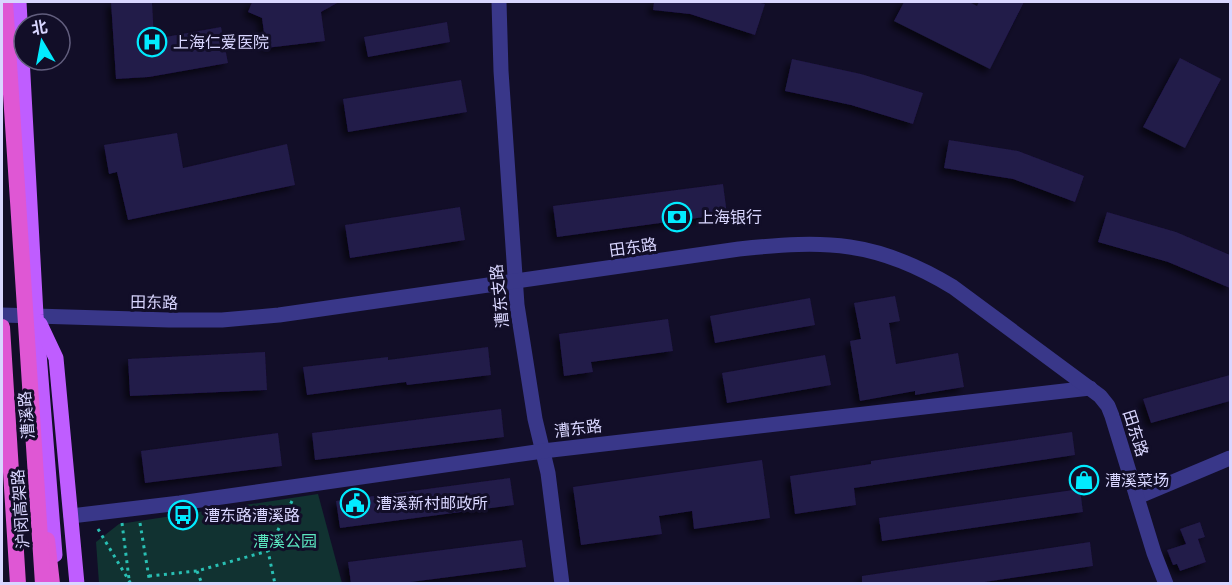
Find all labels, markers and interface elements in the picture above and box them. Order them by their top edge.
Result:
north arrow [12,12,72,72]
text: 北 [30,16,49,40]
hospital icon: 上海仁爱医院 [136,26,168,58]
place label: 上海仁爱医院 [173,32,269,54]
bank icon: 上海银行 [661,201,693,233]
place label: 上海银行 [698,207,762,229]
street label: 田东路 [608,234,658,262]
street label: 漕东支路 [486,263,514,329]
street label: 田东路 [130,292,178,314]
street label: 漕溪路 [14,390,40,440]
street label: 田东路 [1117,407,1153,460]
street label: 漕东路 [553,415,603,443]
shop icon: 漕溪菜场 [1068,464,1100,496]
street label: 沪闵高架路 [7,468,35,550]
place label: 漕溪菜场 [1105,470,1169,492]
public building icon: 漕溪新村邮政所 [339,487,371,519]
place label: 漕溪新村邮政所 [376,493,488,515]
bus stop icon: 漕东路漕溪路 [167,499,199,531]
place label: 漕东路漕溪路 [204,505,300,527]
park label: 漕溪公园 [253,531,317,553]

